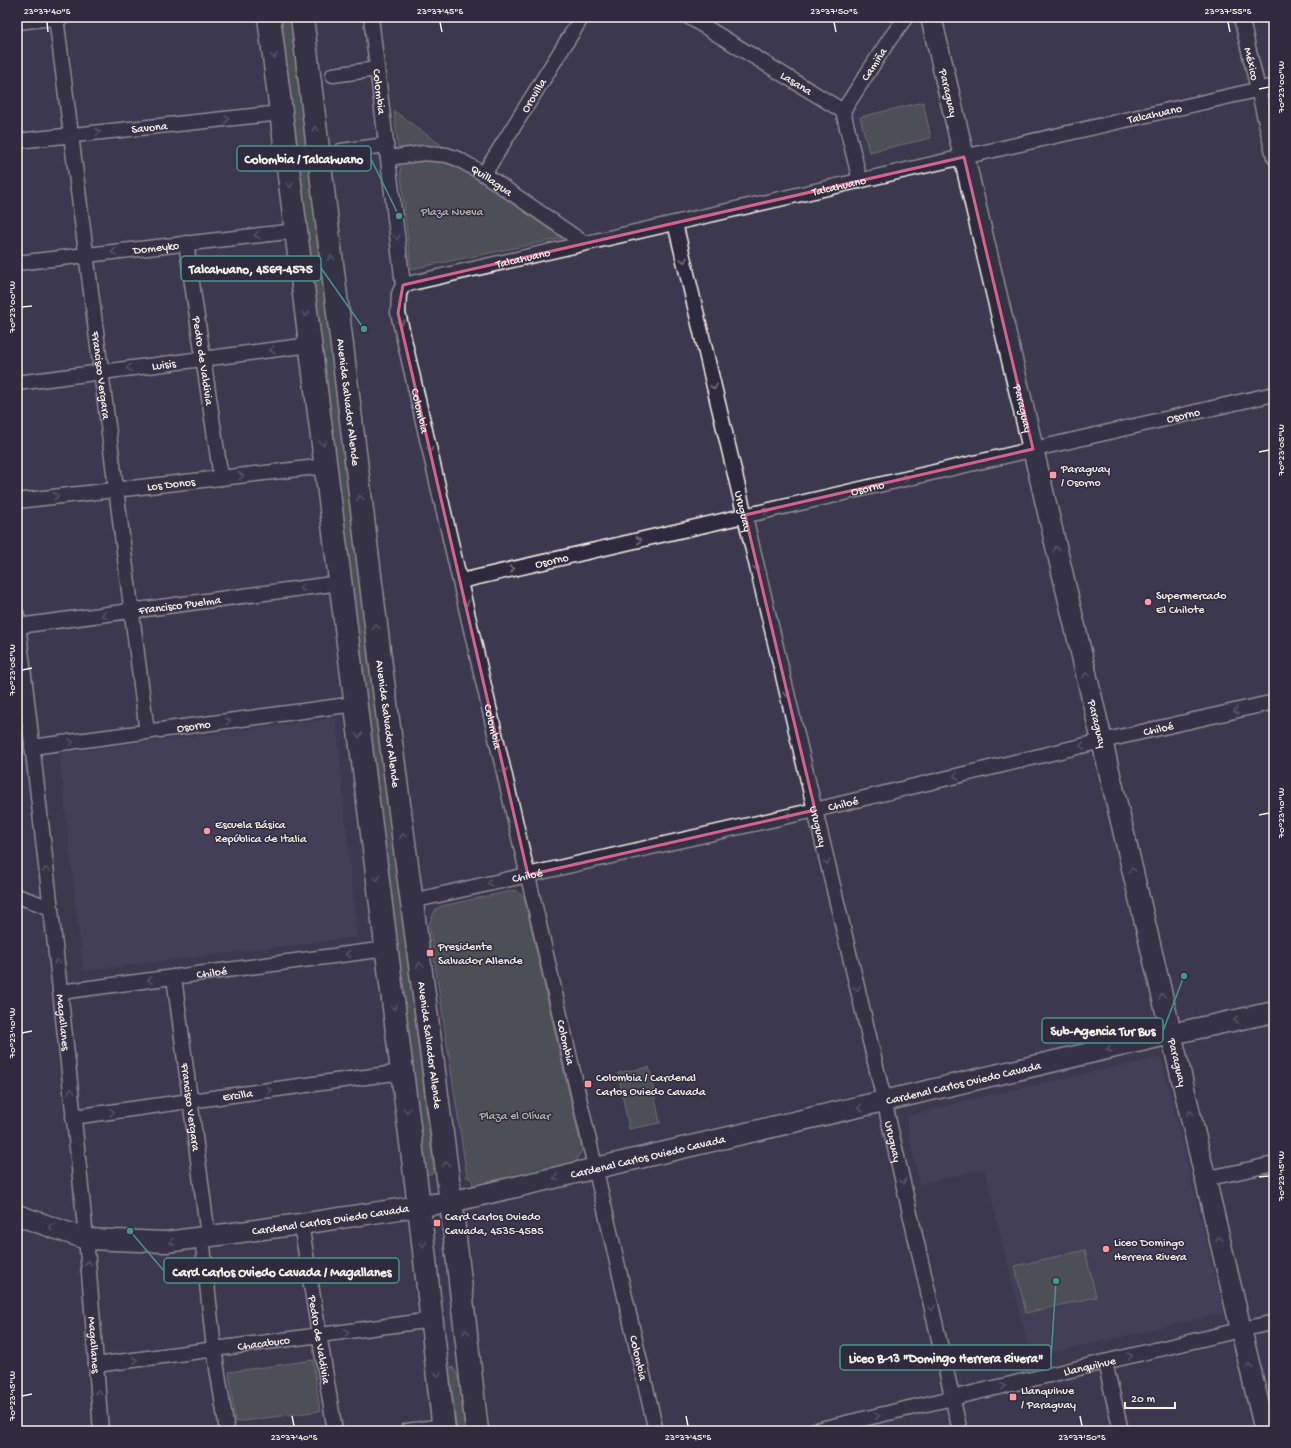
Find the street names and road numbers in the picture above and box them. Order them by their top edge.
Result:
street label: Camiña [859,46,891,84]
street label: México [1239,46,1261,82]
street label: Paraguay [934,67,959,119]
street label: Colombia [368,68,388,116]
street label: Lasana [777,69,814,99]
street label: Orovilla [519,76,551,116]
street label: Talcahuano [1126,102,1184,128]
street label: Savona [131,120,169,138]
street label: Quillagua [467,163,515,201]
street label: Talcahuano [810,174,868,201]
street label: Domeyko [132,239,180,259]
street label: Talcahuano [494,247,552,273]
street label: Pedro de Valdivia [188,315,215,407]
street label: Francisco Vergara [87,330,112,421]
street label: Avenida Salvador Allende [332,338,362,468]
street label: Luisis [151,357,177,374]
street label: Paraguay [1009,382,1034,434]
street label: Colombia [407,387,431,435]
street label: Osorno [1165,406,1202,427]
street label: Los Donos [146,476,197,495]
street label: Osorno [850,479,886,500]
street label: Uruguay [730,489,753,533]
street label: Osorno [534,551,570,573]
street label: Francisco Puelma [137,594,222,619]
street label: Avenida Salvador Allende [371,660,402,789]
street label: Paraguay [1083,697,1108,750]
street label: Colombia [479,703,503,751]
street label: Osorno [176,718,212,737]
street label: Chiloé [1142,720,1176,740]
street label: Chiloé [827,795,861,816]
street label: Uruguay [805,805,829,849]
street label: Chiloé [511,867,545,887]
street label: Chiloé [196,965,229,983]
street label: Avenida Salvador Allende [413,981,444,1111]
street label: Magallanes [52,994,72,1052]
street label: Colombia [552,1019,576,1067]
street label: Paraguay [1163,1036,1188,1088]
street label: Cardenal Carlos Oviedo Cavada [885,1060,1043,1109]
street label: Francisco Vergara [176,1061,202,1152]
street label: Ercilla [222,1087,254,1105]
street label: Uruguay [880,1120,903,1164]
street label: Cardenal Carlos Oviedo Cavada [570,1133,727,1183]
street label: Cardenal Carlos Oviedo Cavada [251,1203,410,1239]
street label: Pedro de Valdivia [304,1293,332,1385]
street label: Magallanes [84,1316,102,1374]
street label: Chacabuco [237,1334,291,1355]
street label: Colombia [625,1334,649,1382]
street label: Llanquihue [1062,1354,1118,1380]

